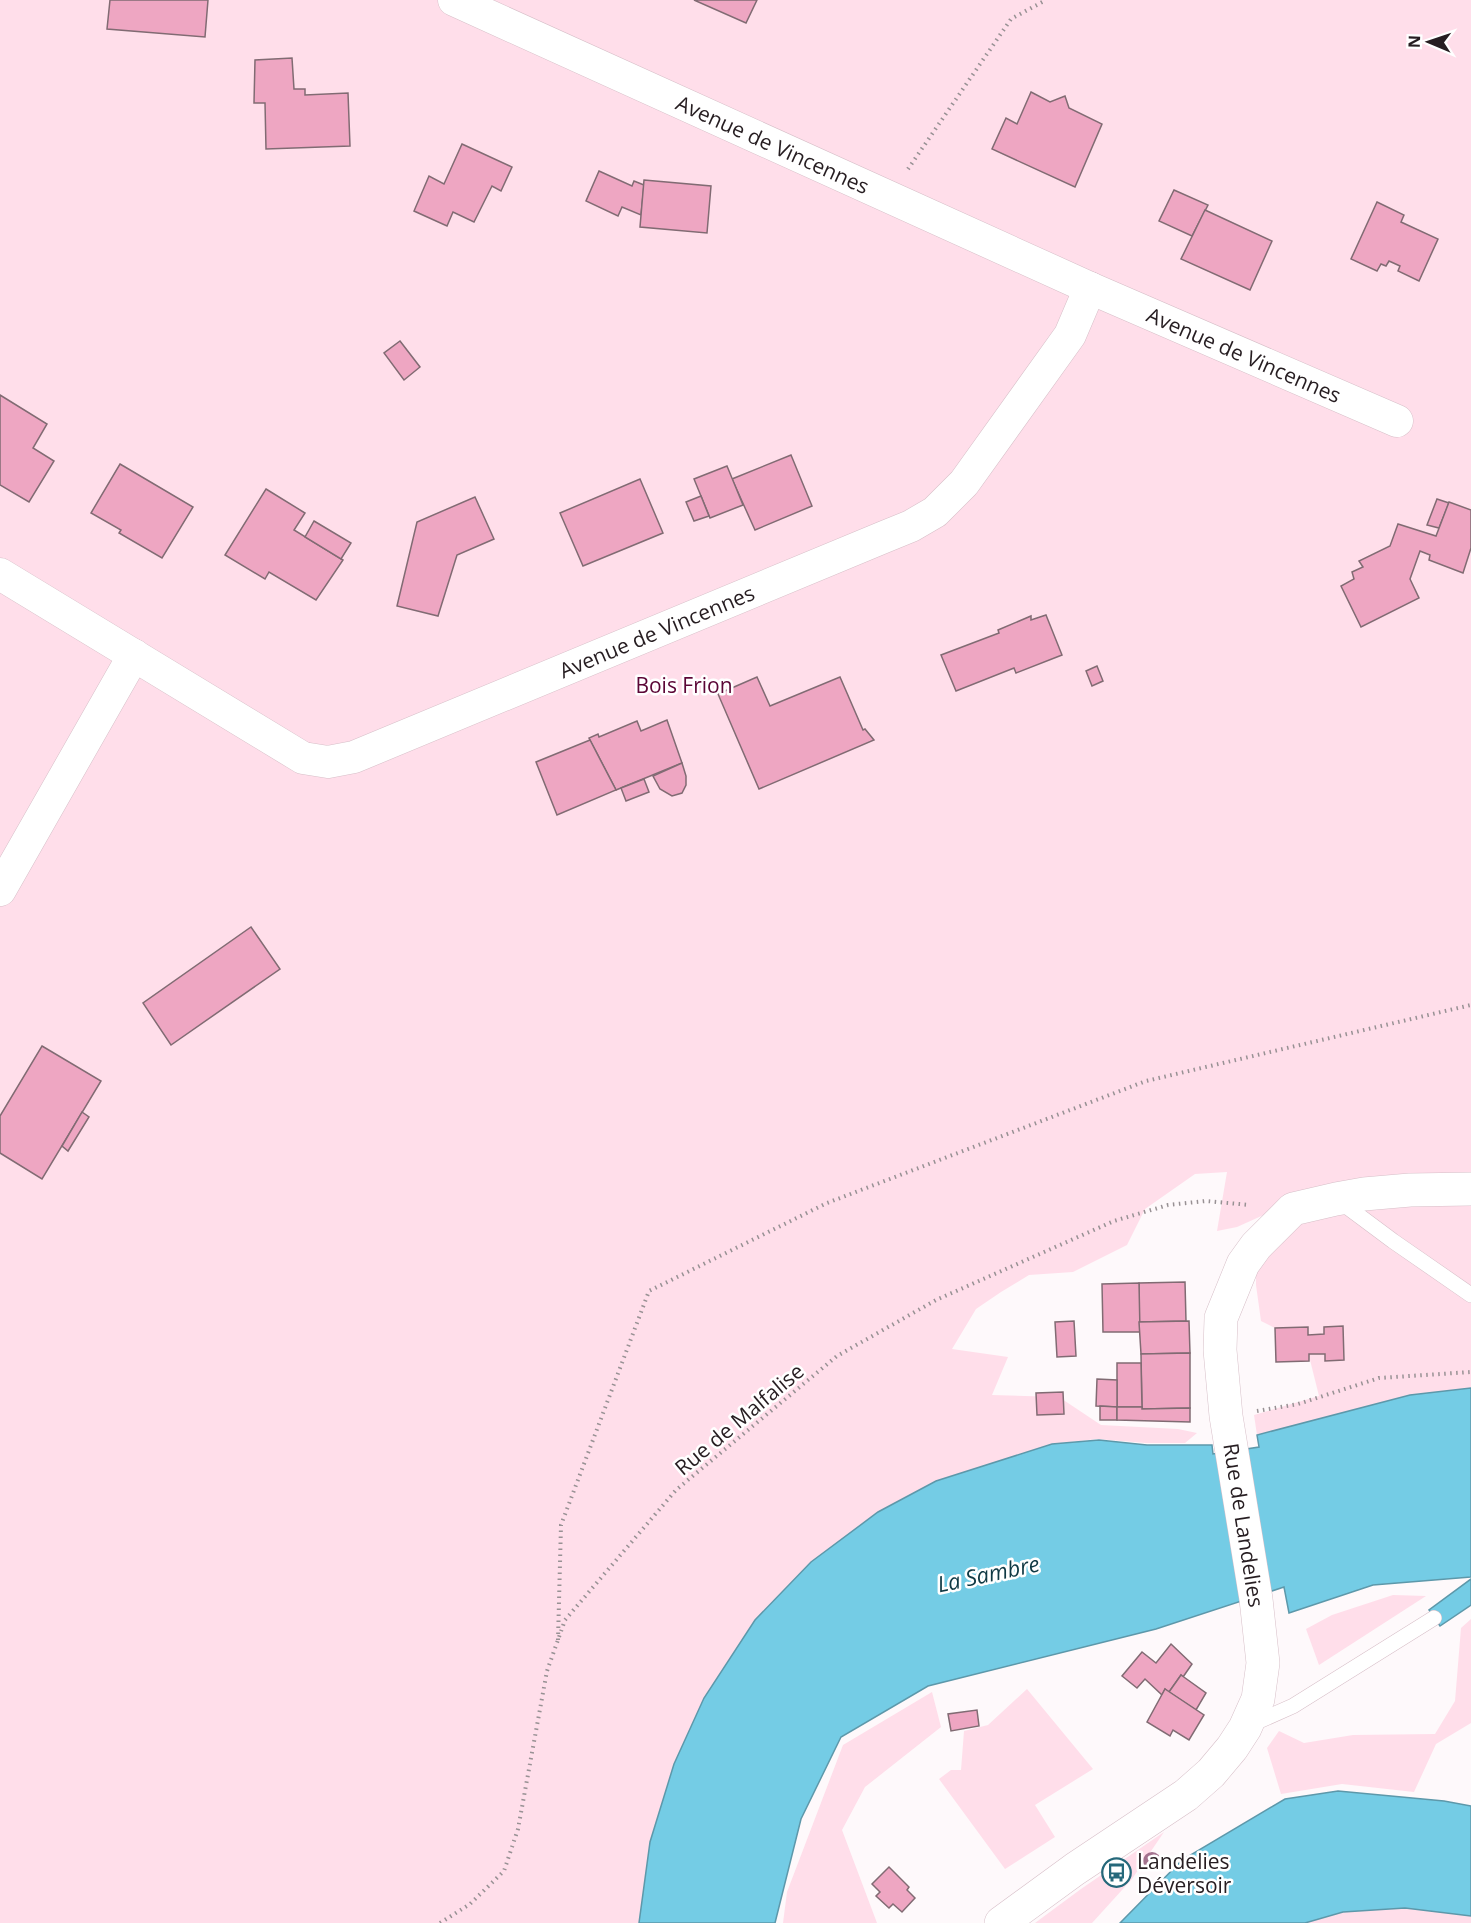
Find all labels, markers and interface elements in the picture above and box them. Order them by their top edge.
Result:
north arrow [1399,12,1459,72]
text: N [1403,35,1425,48]
street label: Avenue de Vincennes [672,89,874,200]
street label: Avenue de Vincennes [1143,300,1345,409]
street label: Avenue de Vincennes [555,578,759,684]
park label: Bois Frion [635,671,733,699]
street label: Rue de Malfalise [669,1357,809,1481]
street label: Rue de Landelies [1217,1441,1271,1609]
water label: La Sambre [934,1548,1042,1598]
place label: Landelies Déversoir [1137,1847,1232,1899]
bus stop icon: Landelies Déversoir [1100,1857,1132,1889]

